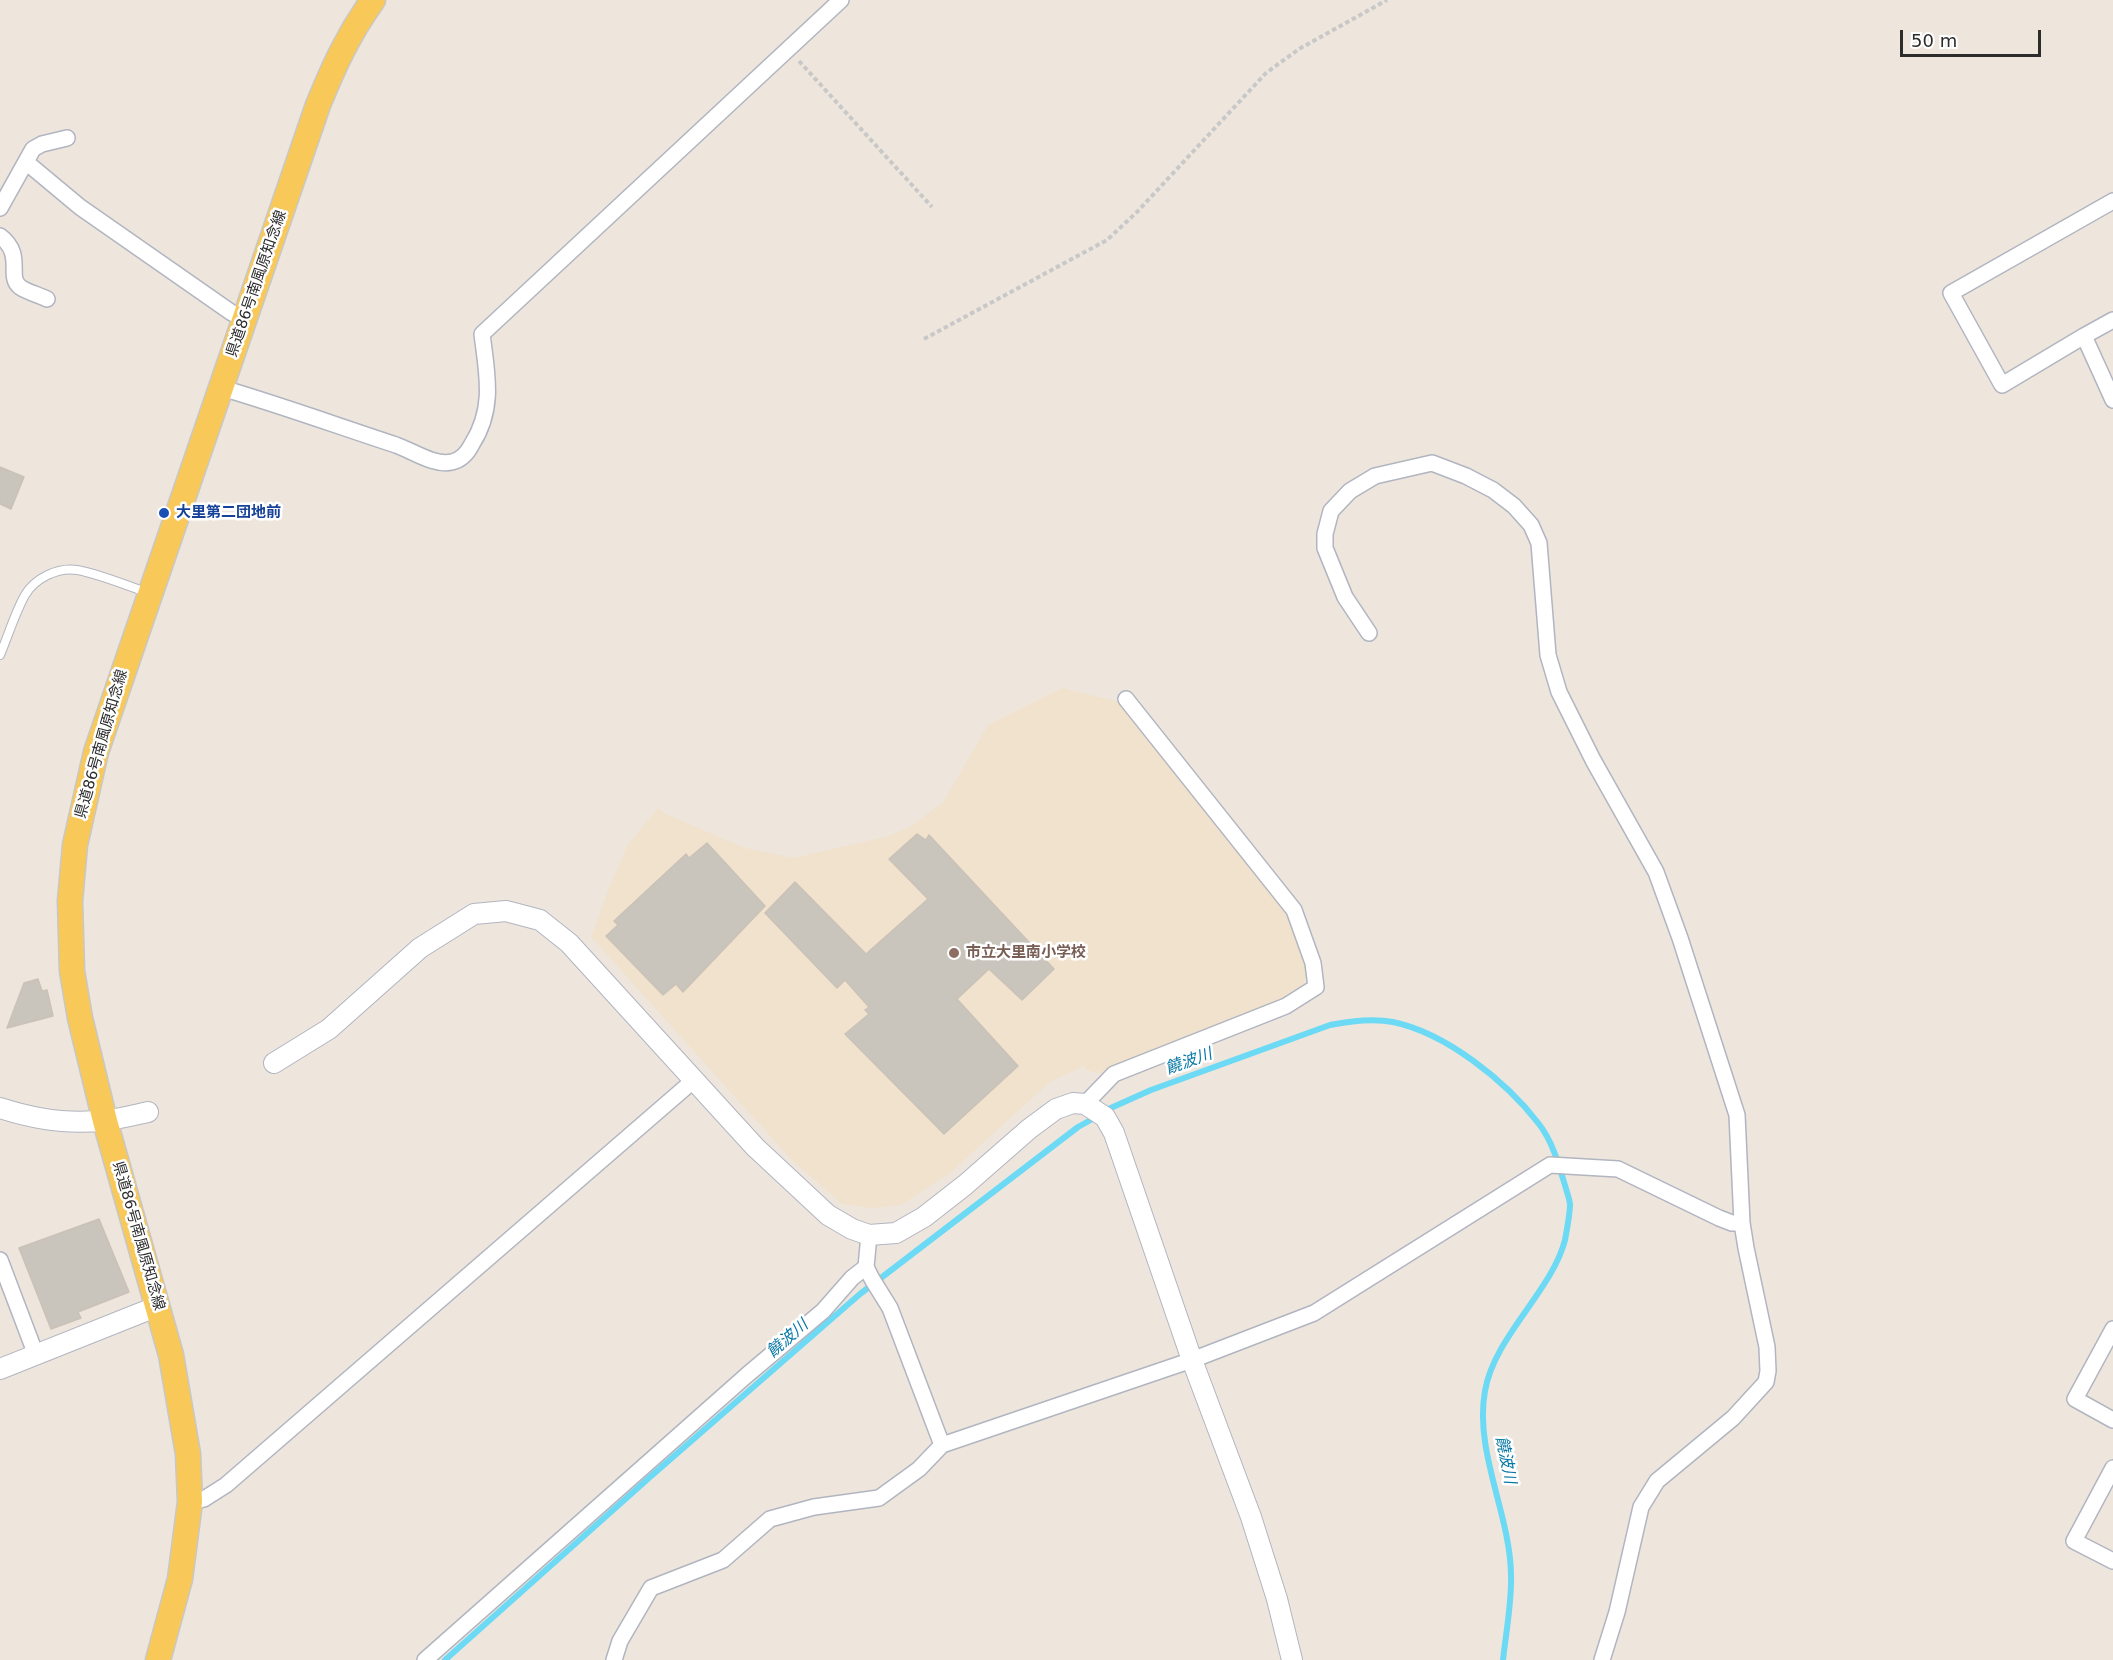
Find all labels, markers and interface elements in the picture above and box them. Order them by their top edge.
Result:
scale bar [1903,18,2044,56]
text: 50 m [1911,30,1957,51]
street label: 県道86号南風原知念線 [223,208,291,360]
place label: 大里第二団地前 [176,504,281,522]
marker: 大里第二団地前 [157,506,171,520]
street label: 県道86号南風原知念線 [72,667,132,821]
place label: 市立大里南小学校 [966,944,1086,962]
marker: 市立大里南小学校 [947,946,961,960]
water label: 饒波川 [1163,1045,1215,1079]
street label: 県道86号南風原知念線 [108,1159,168,1313]
water label: 饒波川 [764,1316,812,1362]
water label: 饒波川 [1491,1435,1519,1485]

